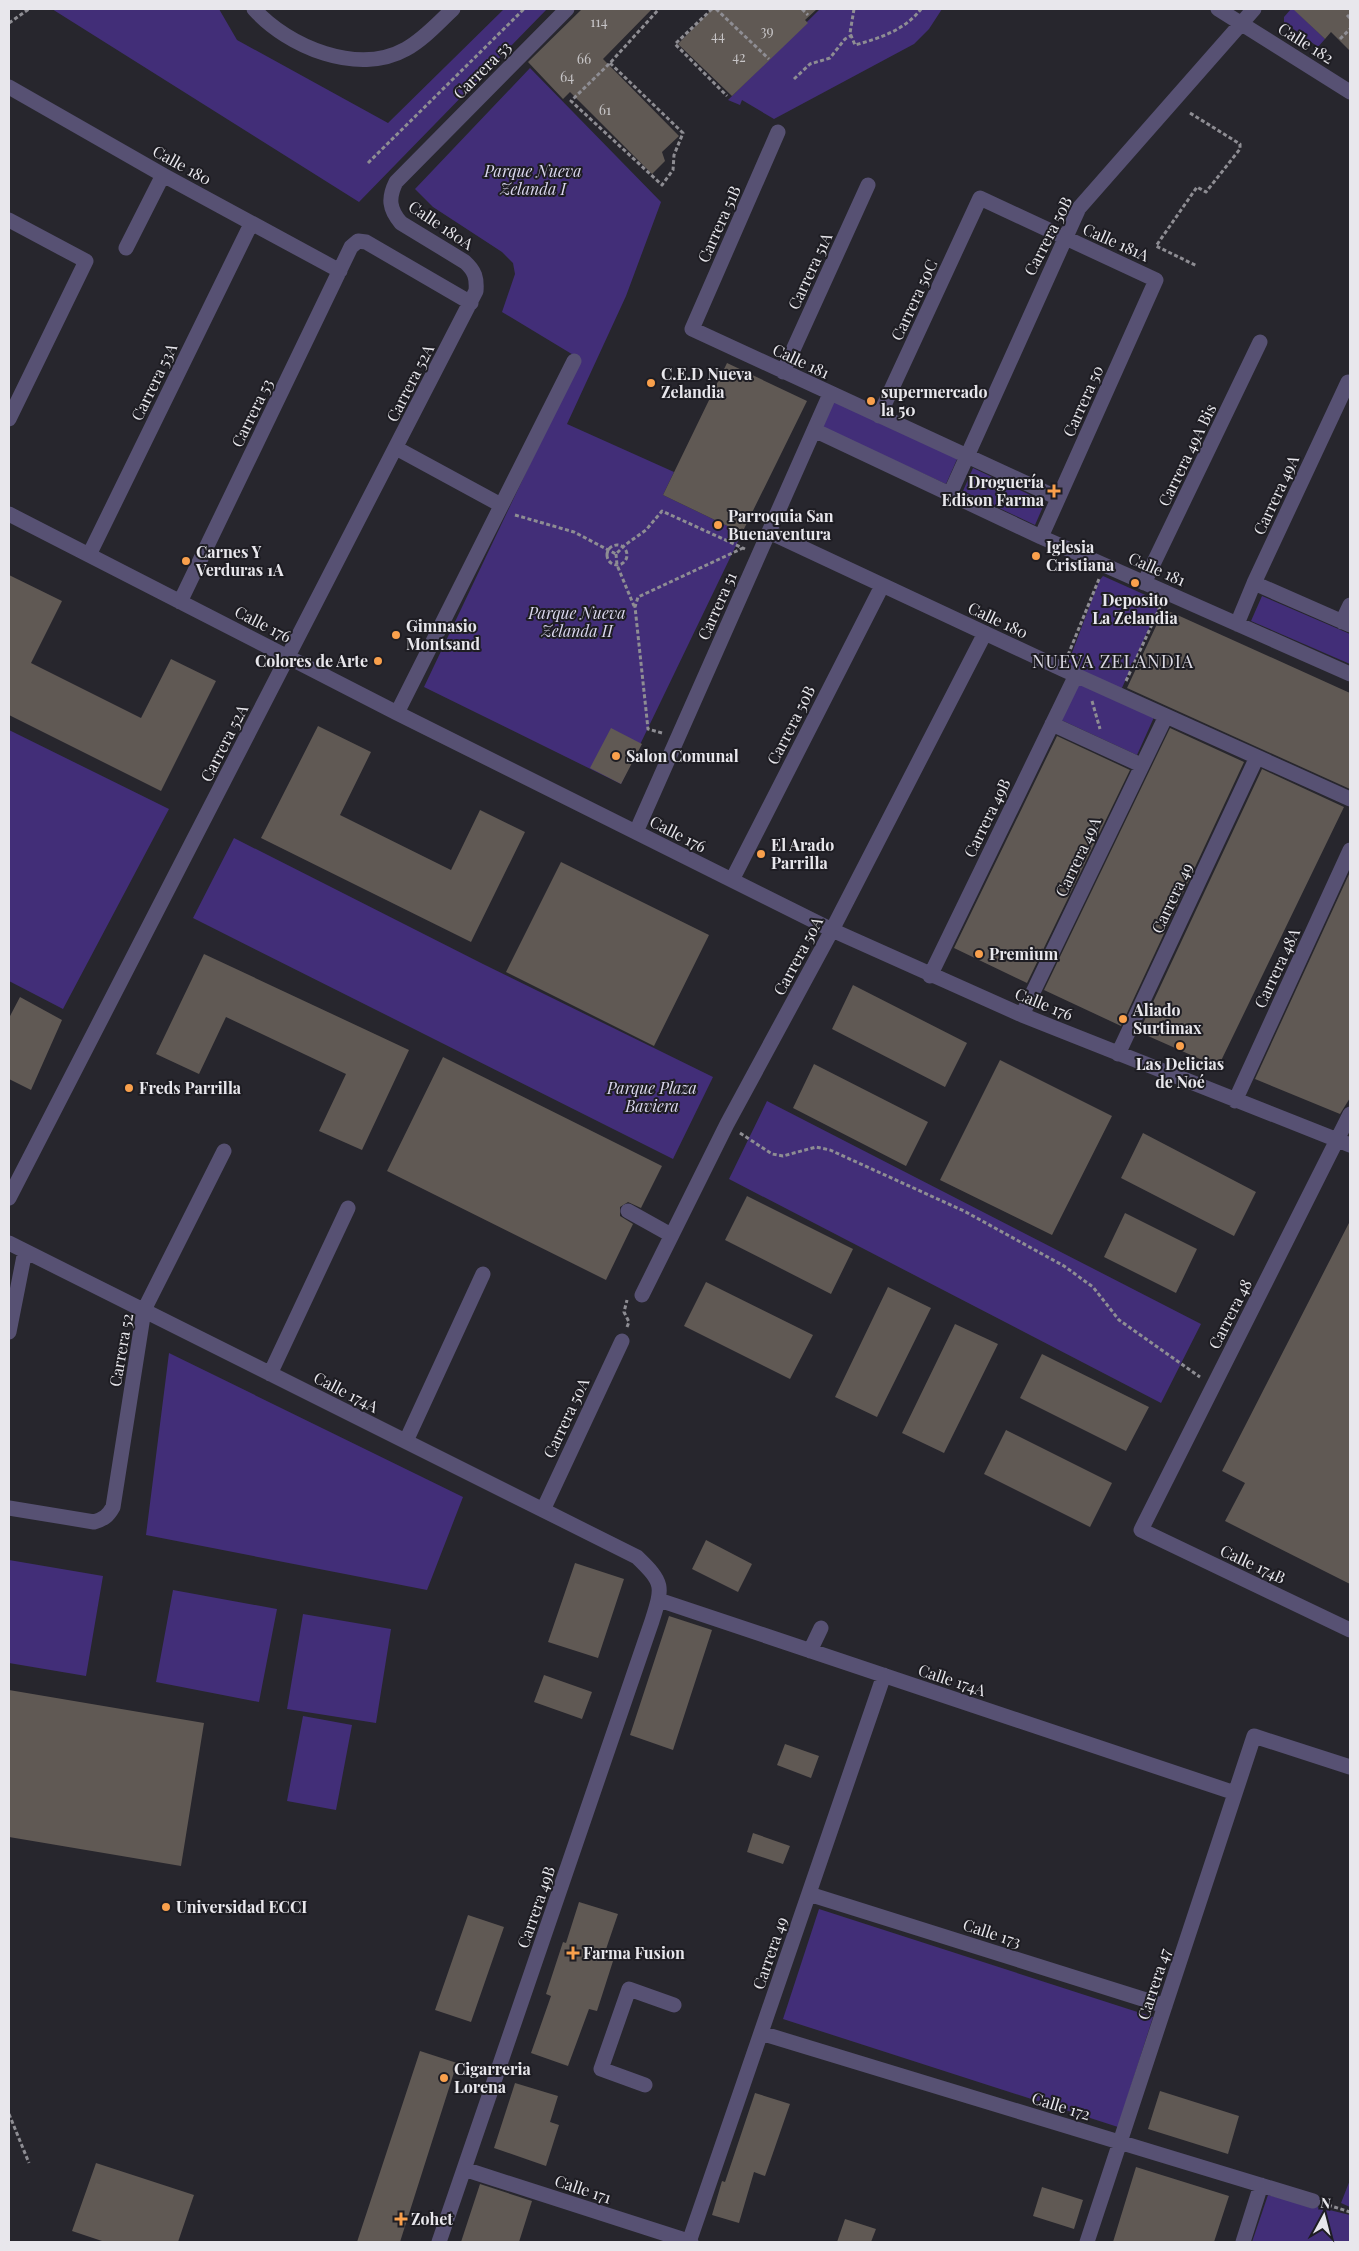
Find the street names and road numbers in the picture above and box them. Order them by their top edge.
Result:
street label: Calle 182 [1274,17,1338,68]
street label: Carrera 53 [448,36,515,103]
street label: Calle 180 [149,140,215,189]
street label: Carrera 51B [692,182,745,266]
street label: Carrera 50B [1019,193,1076,279]
street label: Calle 180A [405,195,479,254]
street label: Calle 181A [1080,218,1153,266]
street label: Carrera 51A [783,228,837,313]
street label: Carrera 50C [886,256,941,344]
street label: Calle 181 [769,338,833,383]
street label: Carrera 53A [126,339,182,424]
street label: Carrera 52A [381,340,438,425]
street label: Carrera 50 [1057,362,1108,440]
street label: Carrera 53 [226,375,277,451]
street label: Carrera 49A Bis [1153,400,1220,509]
street label: Carrera 49A [1248,451,1304,538]
street label: Calle 181 [1125,547,1189,590]
street label: Carrera 51 [692,568,741,643]
street label: Calle 180 [965,597,1032,643]
street label: Calle 176 [231,600,295,647]
street label: Carrera 50B [762,682,819,768]
street label: Carrera 52A [195,700,252,785]
street label: Carrera 49B [958,775,1015,861]
street label: Calle 176 [646,810,710,857]
street label: Carrera 49A [1050,813,1106,900]
street label: Carrera 49 [1146,859,1197,936]
street label: Carrera 50A [768,912,827,999]
street label: Carrera 48A [1249,924,1305,1011]
street label: Calle 176 [1012,982,1076,1025]
street label: Carrera 48 [1203,1275,1256,1352]
street label: Carrera 52 [104,1312,137,1388]
street label: Calle 174A [310,1366,383,1417]
street label: Carrera 50A [538,1373,594,1461]
street label: Calle 174B [1217,1539,1289,1588]
street label: Calle 174A [916,1659,990,1701]
street label: Carrera 49B [512,1863,559,1951]
street label: Calle 173 [961,1913,1024,1952]
street label: Carrera 49 [747,1914,792,1992]
street label: Carrera 47 [1132,1945,1175,2022]
street label: Calle 172 [1029,2087,1093,2124]
street label: Calle 171 [552,2170,614,2208]

